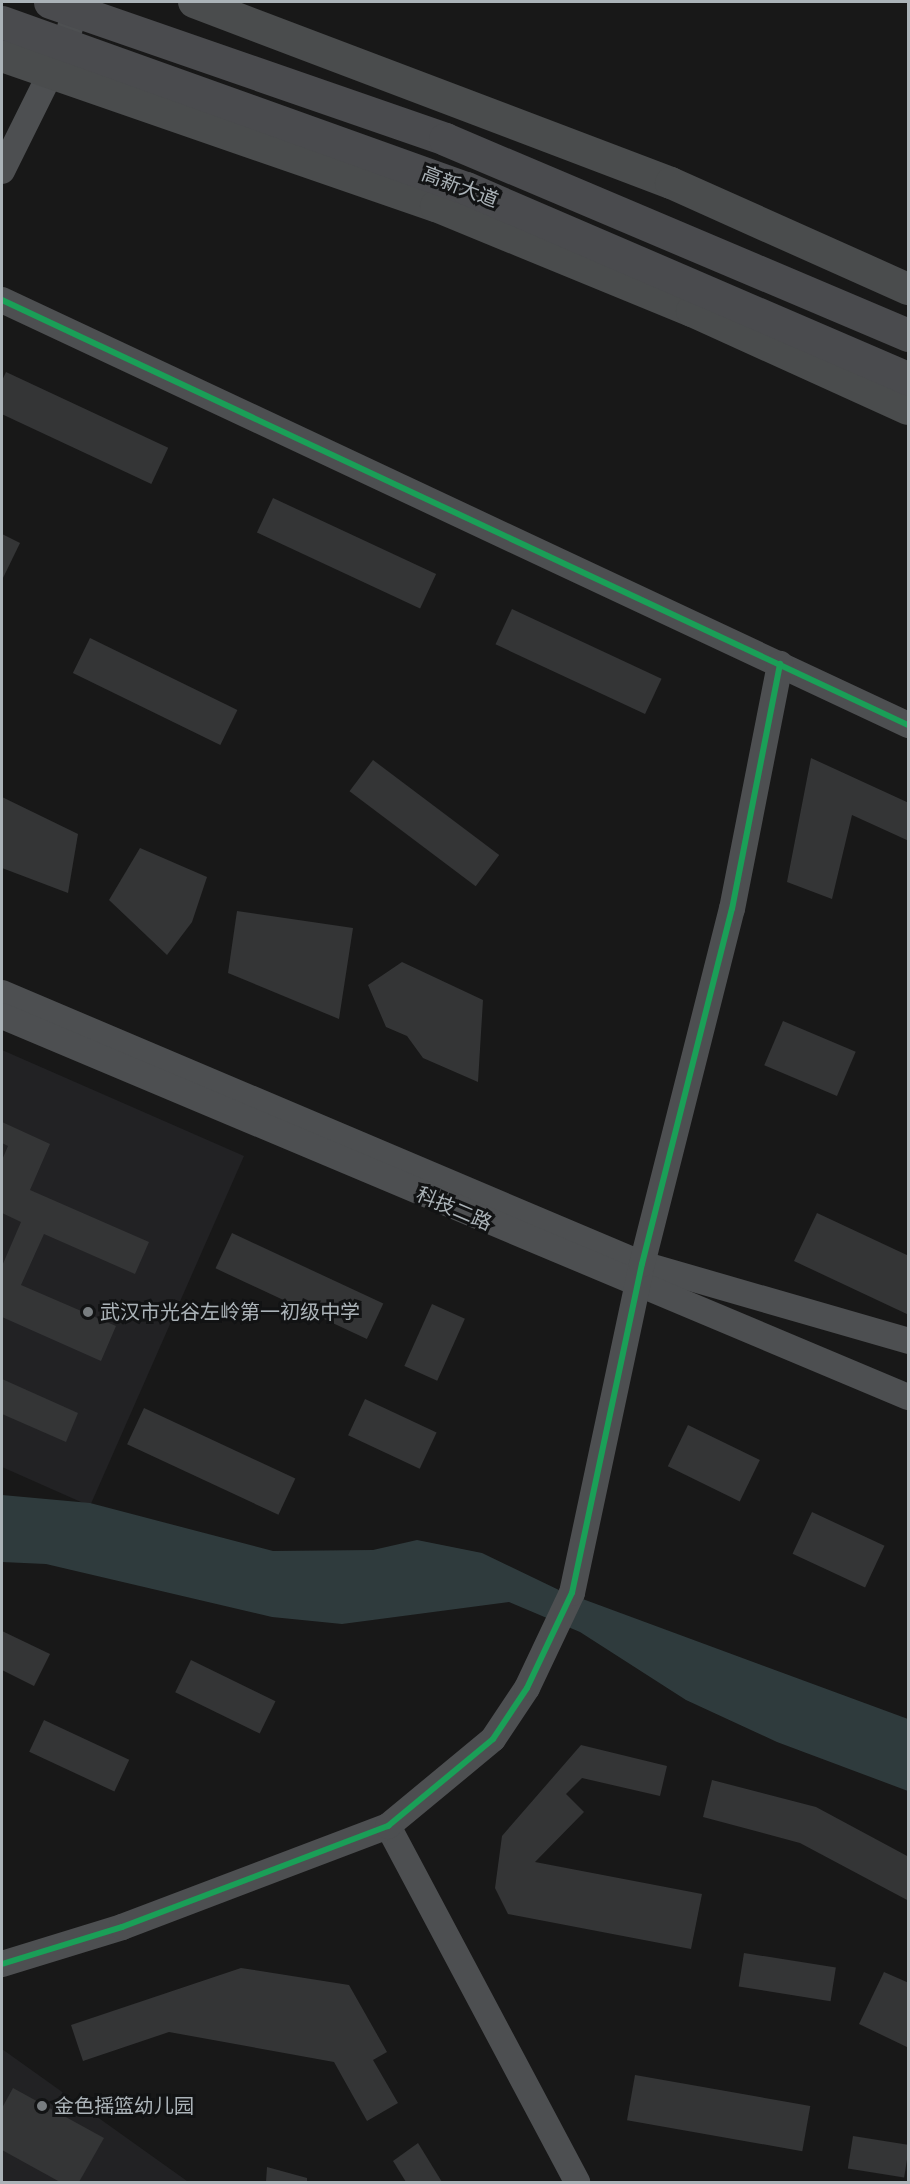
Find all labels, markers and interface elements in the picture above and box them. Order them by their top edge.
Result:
street label: 高新大道 [418,161,502,213]
street label: 科技二路 [412,1182,496,1236]
place label: 武汉市光谷左岭第一初级中学 [100,1300,360,1324]
marker: 武汉市光谷左岭第一初级中学 [81,1305,95,1319]
place label: 金色摇篮幼儿园 [54,2094,194,2118]
marker: 金色摇篮幼儿园 [35,2099,49,2113]

